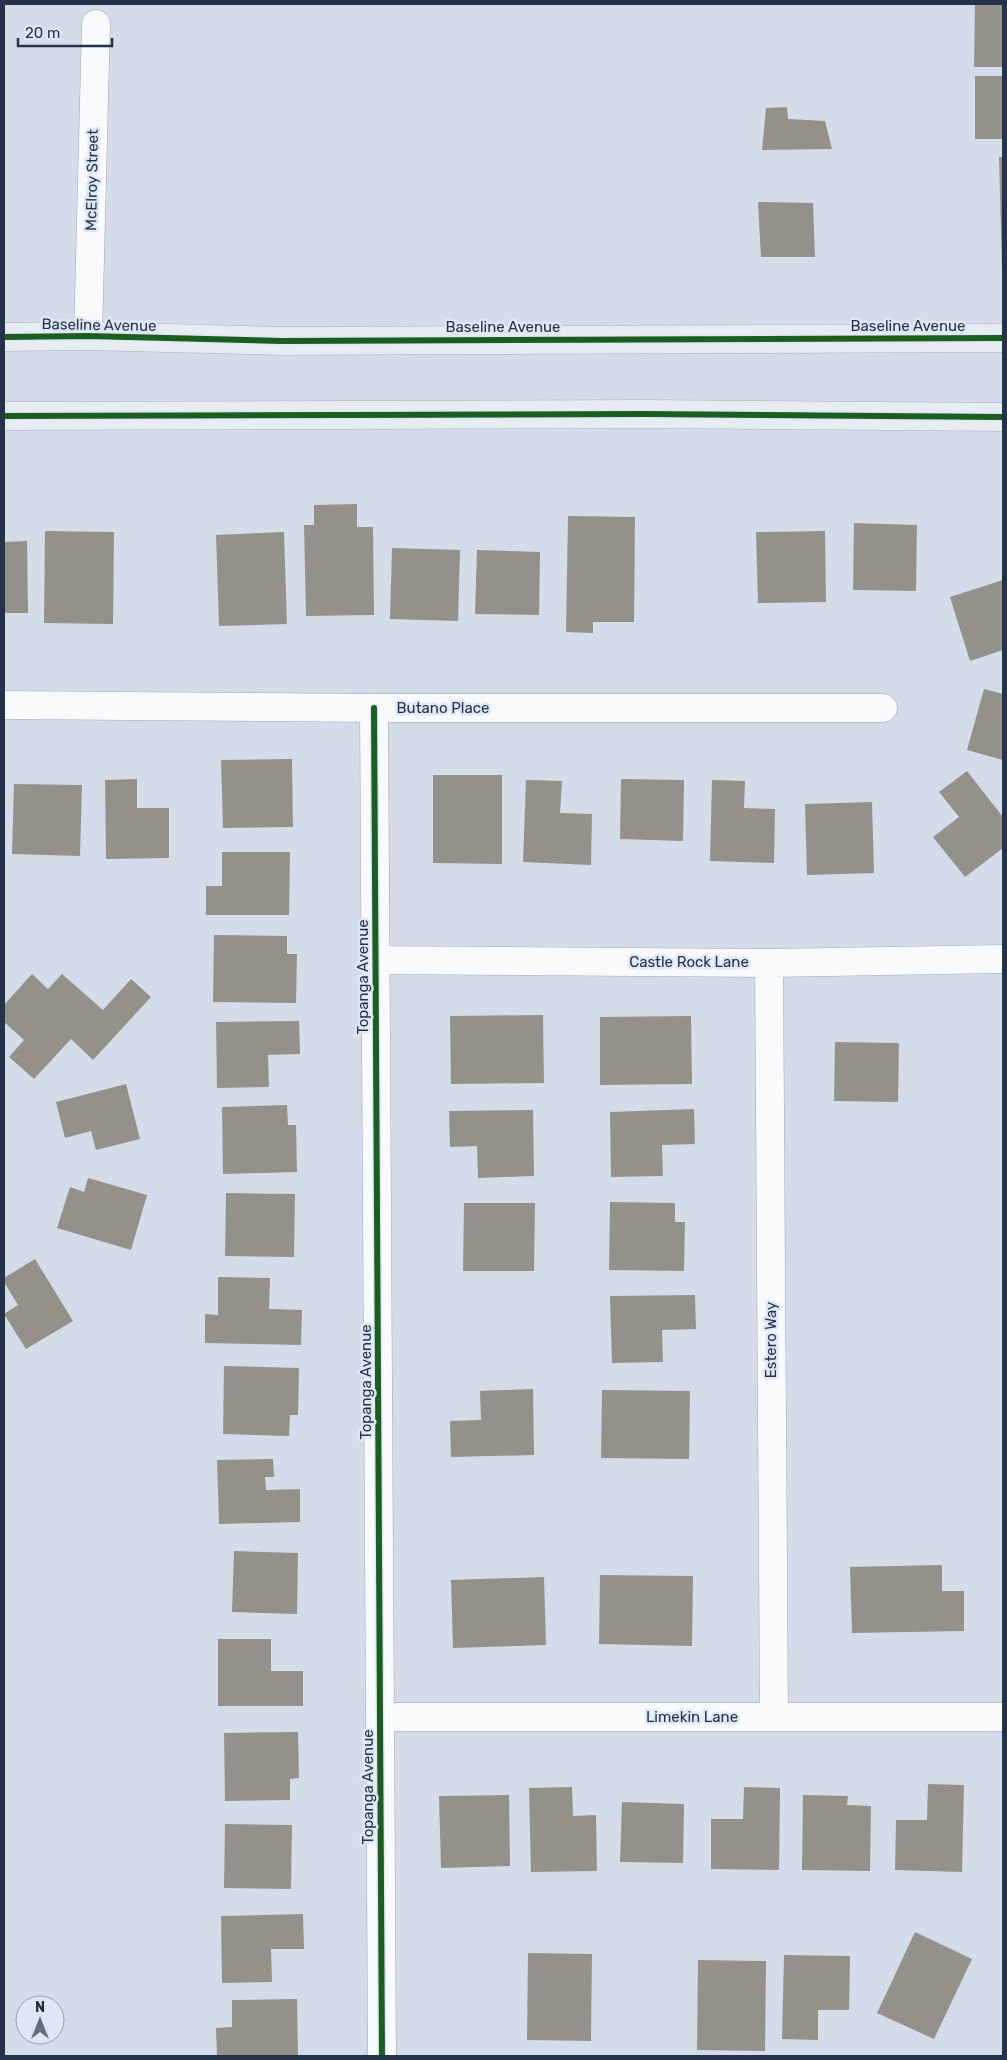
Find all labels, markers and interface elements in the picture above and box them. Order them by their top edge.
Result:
scale bar [18,15,111,47]
text: 20 m [25,24,60,42]
street label: McElroy Street [82,129,102,231]
street label: Baseline Avenue [41,315,157,335]
street label: Baseline Avenue [851,317,965,335]
street label: Baseline Avenue [446,318,560,336]
street label: Butano Place [397,699,489,717]
street label: Topanga Avenue [354,919,372,1035]
street label: Castle Rock Lane [629,953,749,971]
street label: Estero Way [762,1302,780,1378]
street label: Topanga Avenue [357,1324,375,1440]
street label: Limekin Lane [646,1708,738,1726]
street label: Topanga Avenue [359,1729,377,1845]
north arrow [15,1995,65,2045]
text: N [35,1999,45,2016]

